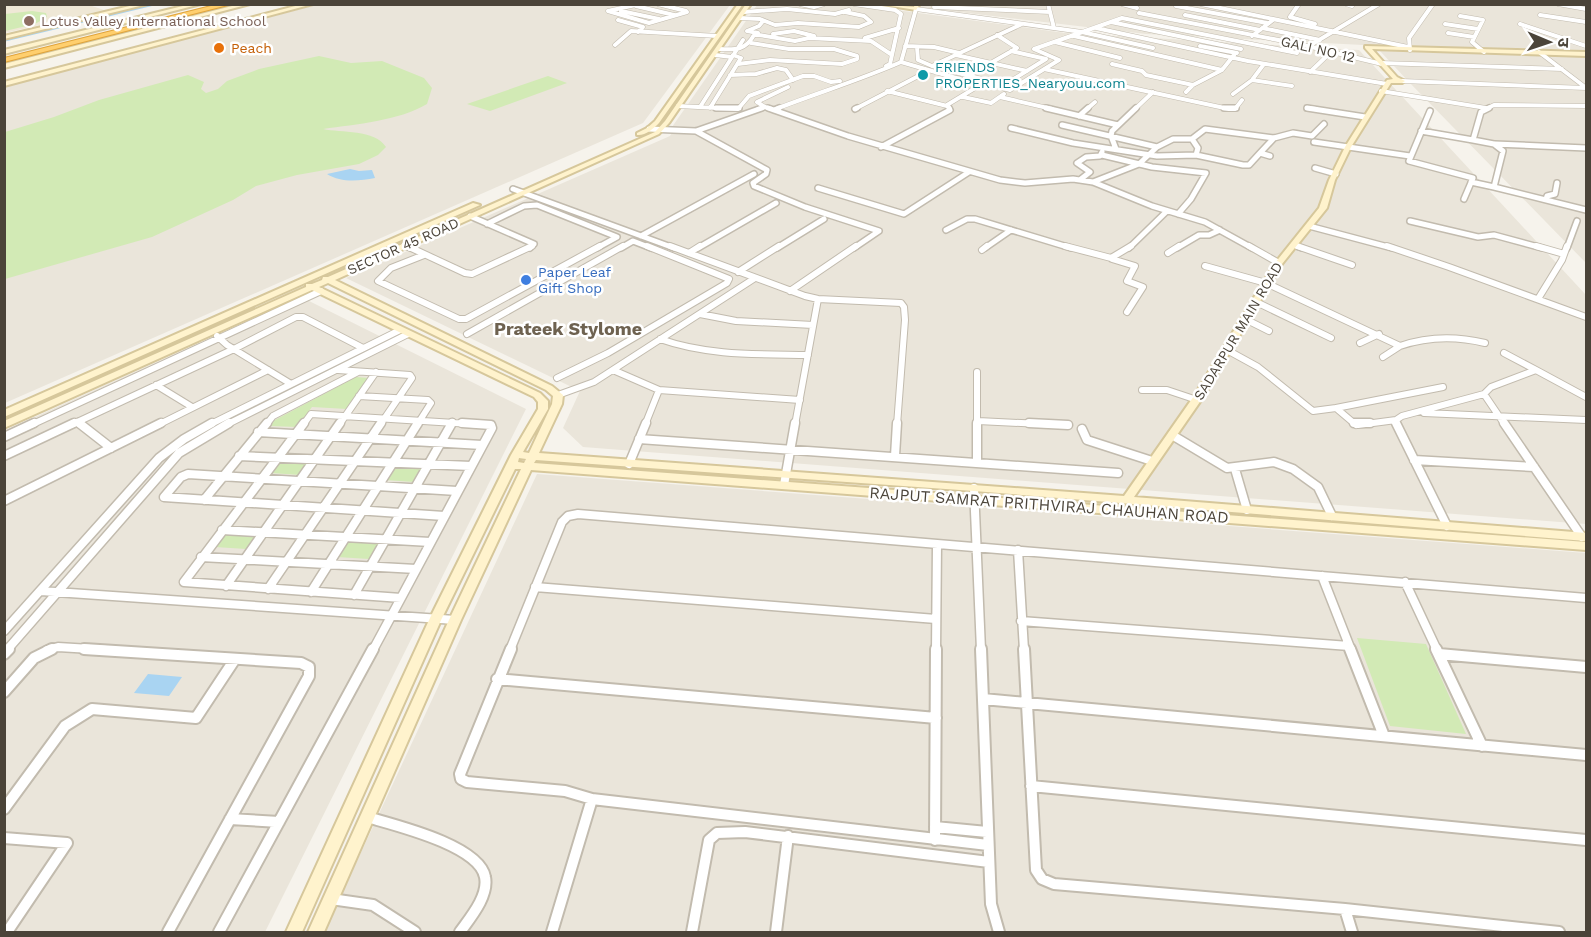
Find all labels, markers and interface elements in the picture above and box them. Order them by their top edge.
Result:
north arrow [1519,12,1579,72]
place label: Lotus Valley International School [41,13,267,29]
marker: Lotus Valley International School [22,14,36,28]
street label: GALI NO 12 [1279,33,1357,65]
text: उ [1554,37,1573,48]
place label: Peach [231,40,272,56]
marker: Peach [212,41,226,55]
place label: FRIENDS PROPERTIES_Nearyouu.com [935,59,1126,91]
marker: FRIENDS PROPERTIES_Nearyouu.com [916,68,930,82]
street label: SECTOR 45 ROAD [345,214,461,278]
street label: SADARPUR MAIN ROAD [1190,259,1286,403]
place label: Paper Leaf Gift Shop [538,264,612,296]
marker: Paper Leaf Gift Shop [519,273,533,287]
district label: Prateek Stylome [494,318,642,339]
street label: RAJPUT SAMRAT PRITHVIRAJ CHAUHAN ROAD [869,483,1229,527]

